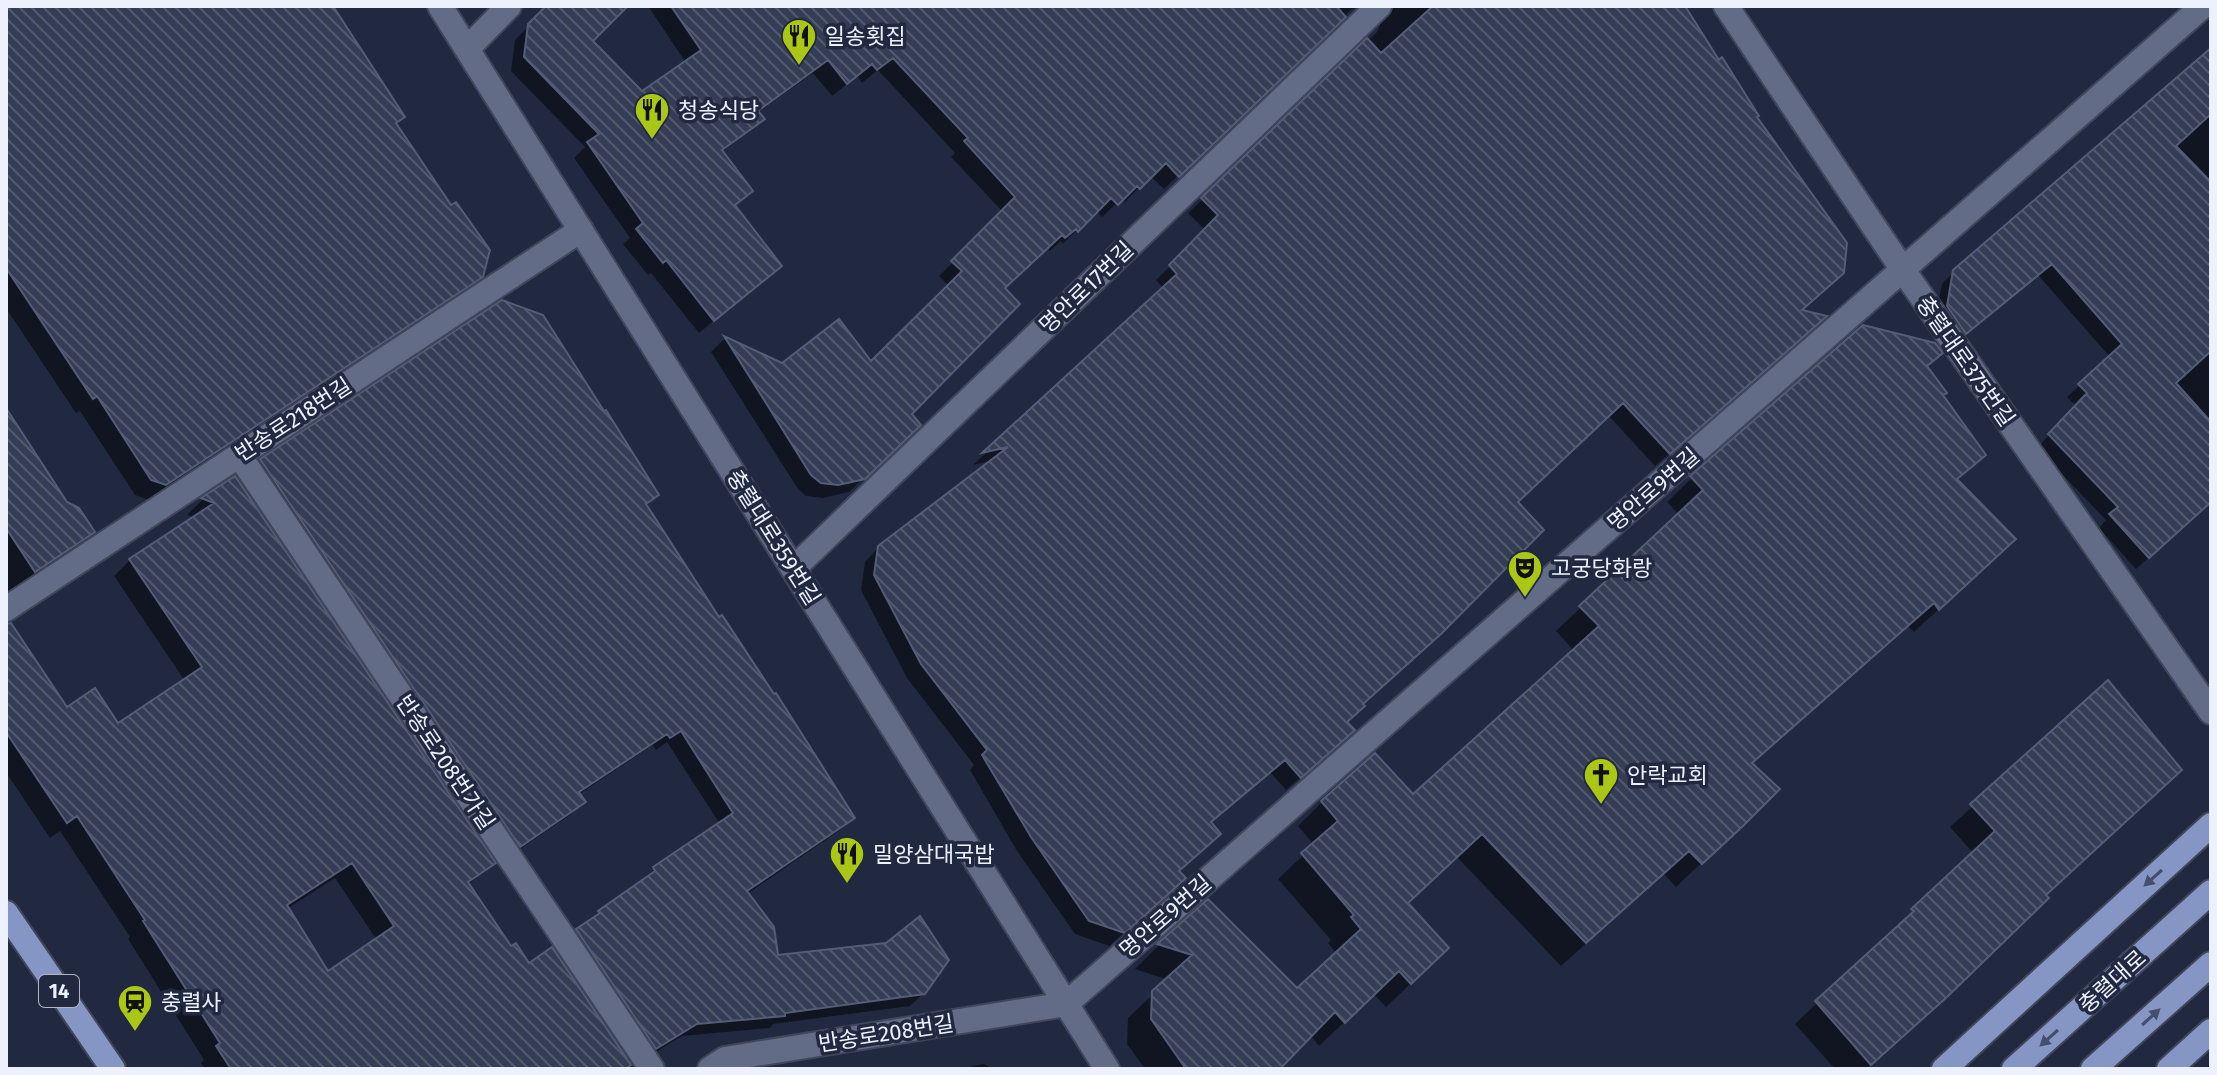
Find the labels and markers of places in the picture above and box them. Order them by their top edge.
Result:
restaurant icon: 일송횟집 [780,17,818,67]
place label: 일송횟집 [825,23,906,50]
restaurant icon: 청송식당 [633,91,671,141]
place label: 청송식당 [678,97,759,124]
theatre icon: 고궁당화랑 [1506,549,1544,599]
place label: 고궁당화랑 [1551,555,1652,582]
church icon: 안락교회 [1582,756,1620,806]
place label: 안락교회 [1627,762,1708,789]
restaurant icon: 밀양삼대국밥 [828,835,866,885]
place label: 밀양삼대국밥 [873,841,994,868]
station icon: 충렬사 [116,983,154,1033]
place label: 충렬사 [161,989,222,1016]

